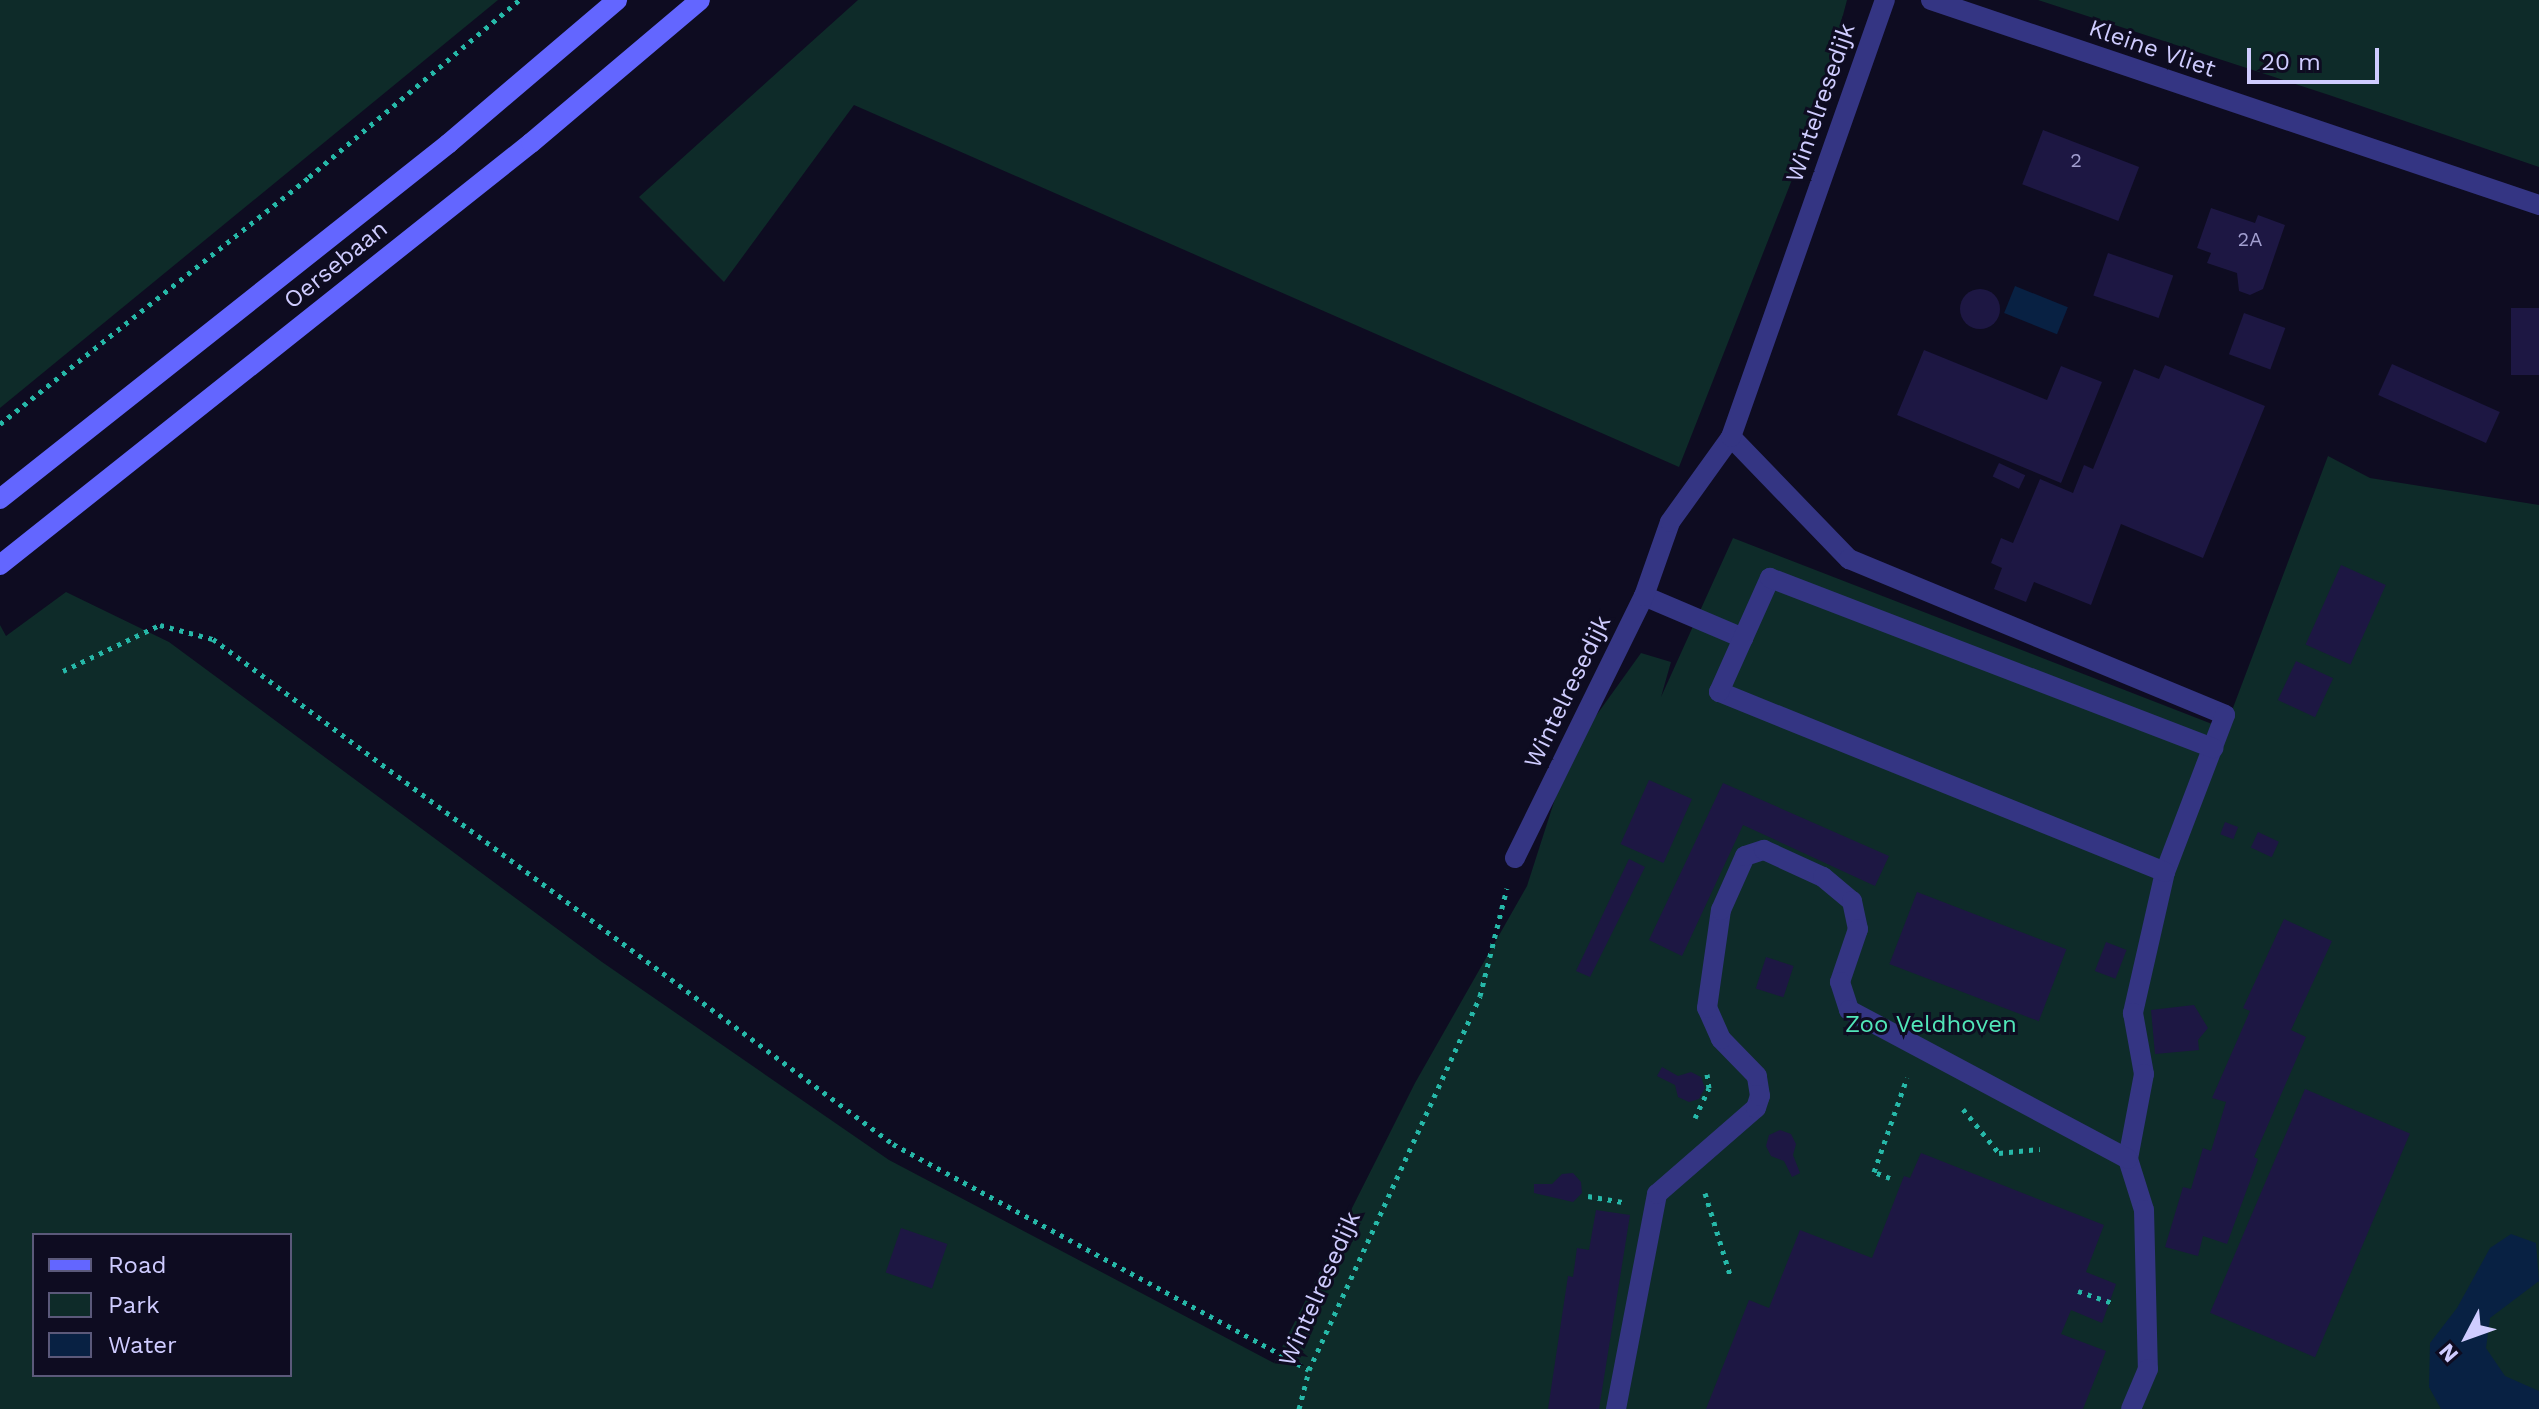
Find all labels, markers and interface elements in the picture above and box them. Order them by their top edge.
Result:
street label: Kleine Vliet [2084,14,2220,84]
street label: Wintelresedijk [1780,20,1862,186]
scale bar [2251,32,2383,82]
text: 20 m [2261,48,2321,76]
house number: 2 [2070,148,2082,172]
street label: Oersebaan [278,215,394,315]
house number: 2A [2238,227,2262,251]
street label: Wintelresedijk [1519,611,1617,773]
park label: Zoo Veldhoven [1845,1011,2017,1039]
street label: Wintelresedijk [1273,1207,1367,1371]
legend [32,1233,292,1377]
text: Road [108,1251,167,1279]
text: Park [108,1291,160,1319]
north arrow [2427,1297,2507,1377]
text: Water [108,1331,177,1359]
text: N [2434,1339,2463,1367]

